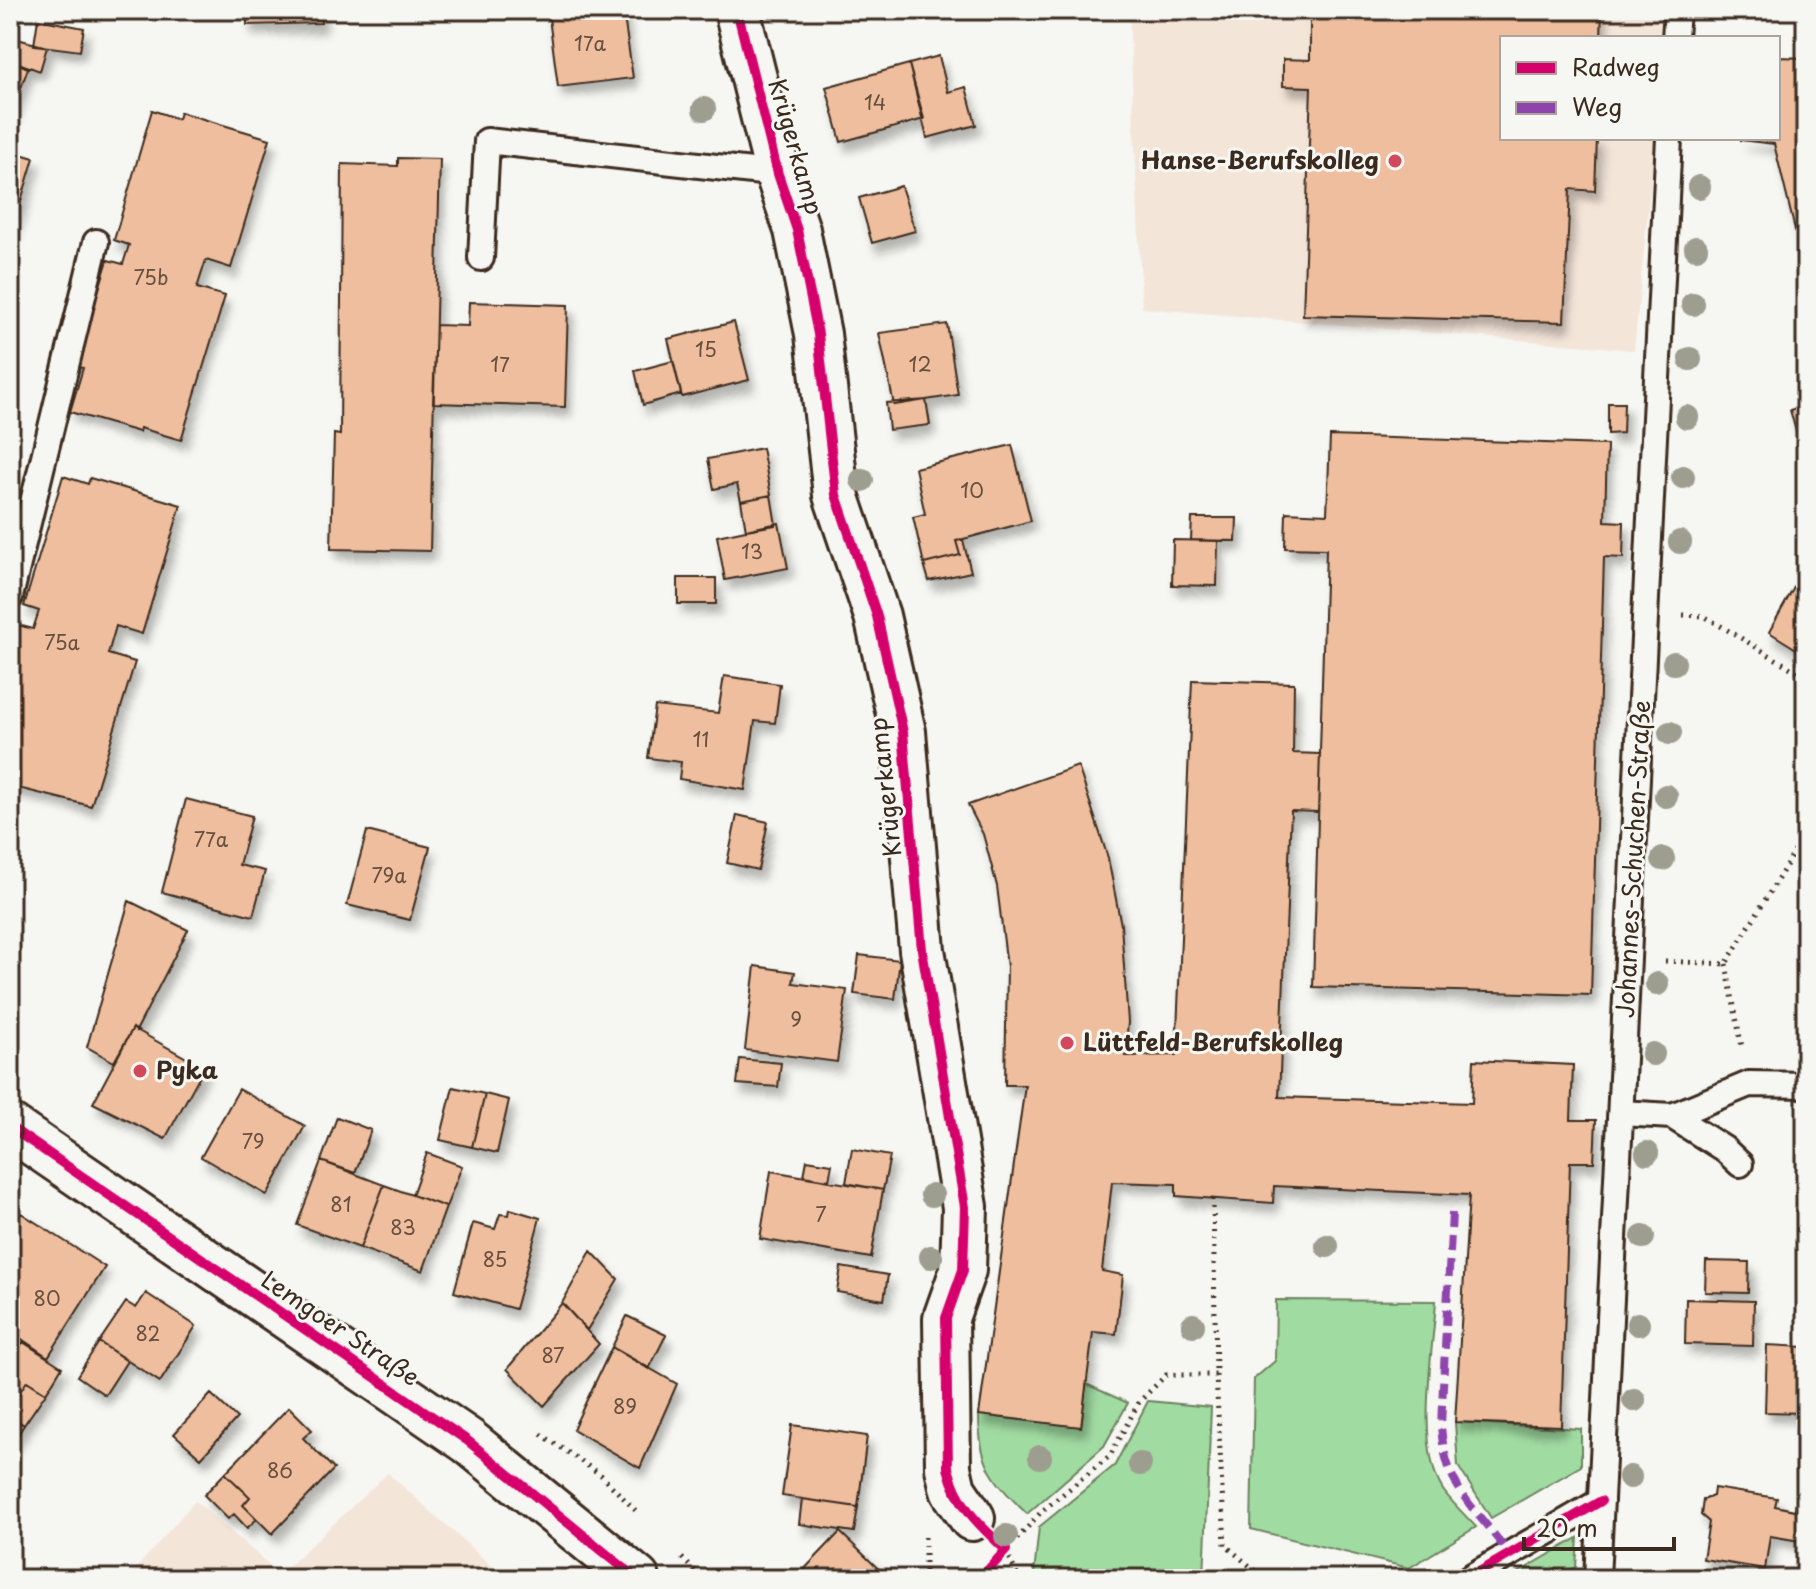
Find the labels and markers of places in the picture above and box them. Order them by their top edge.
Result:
place label: Hanse-Berufskolleg [1141,141,1379,177]
marker: Hanse-Berufskolleg [1386,152,1404,170]
place label: Lüttfeld-Berufskolleg [1083,1023,1343,1059]
marker: Lüttfeld-Berufskolleg [1058,1034,1076,1052]
place label: Pyka [156,1051,219,1087]
marker: Pyka [131,1062,149,1080]

